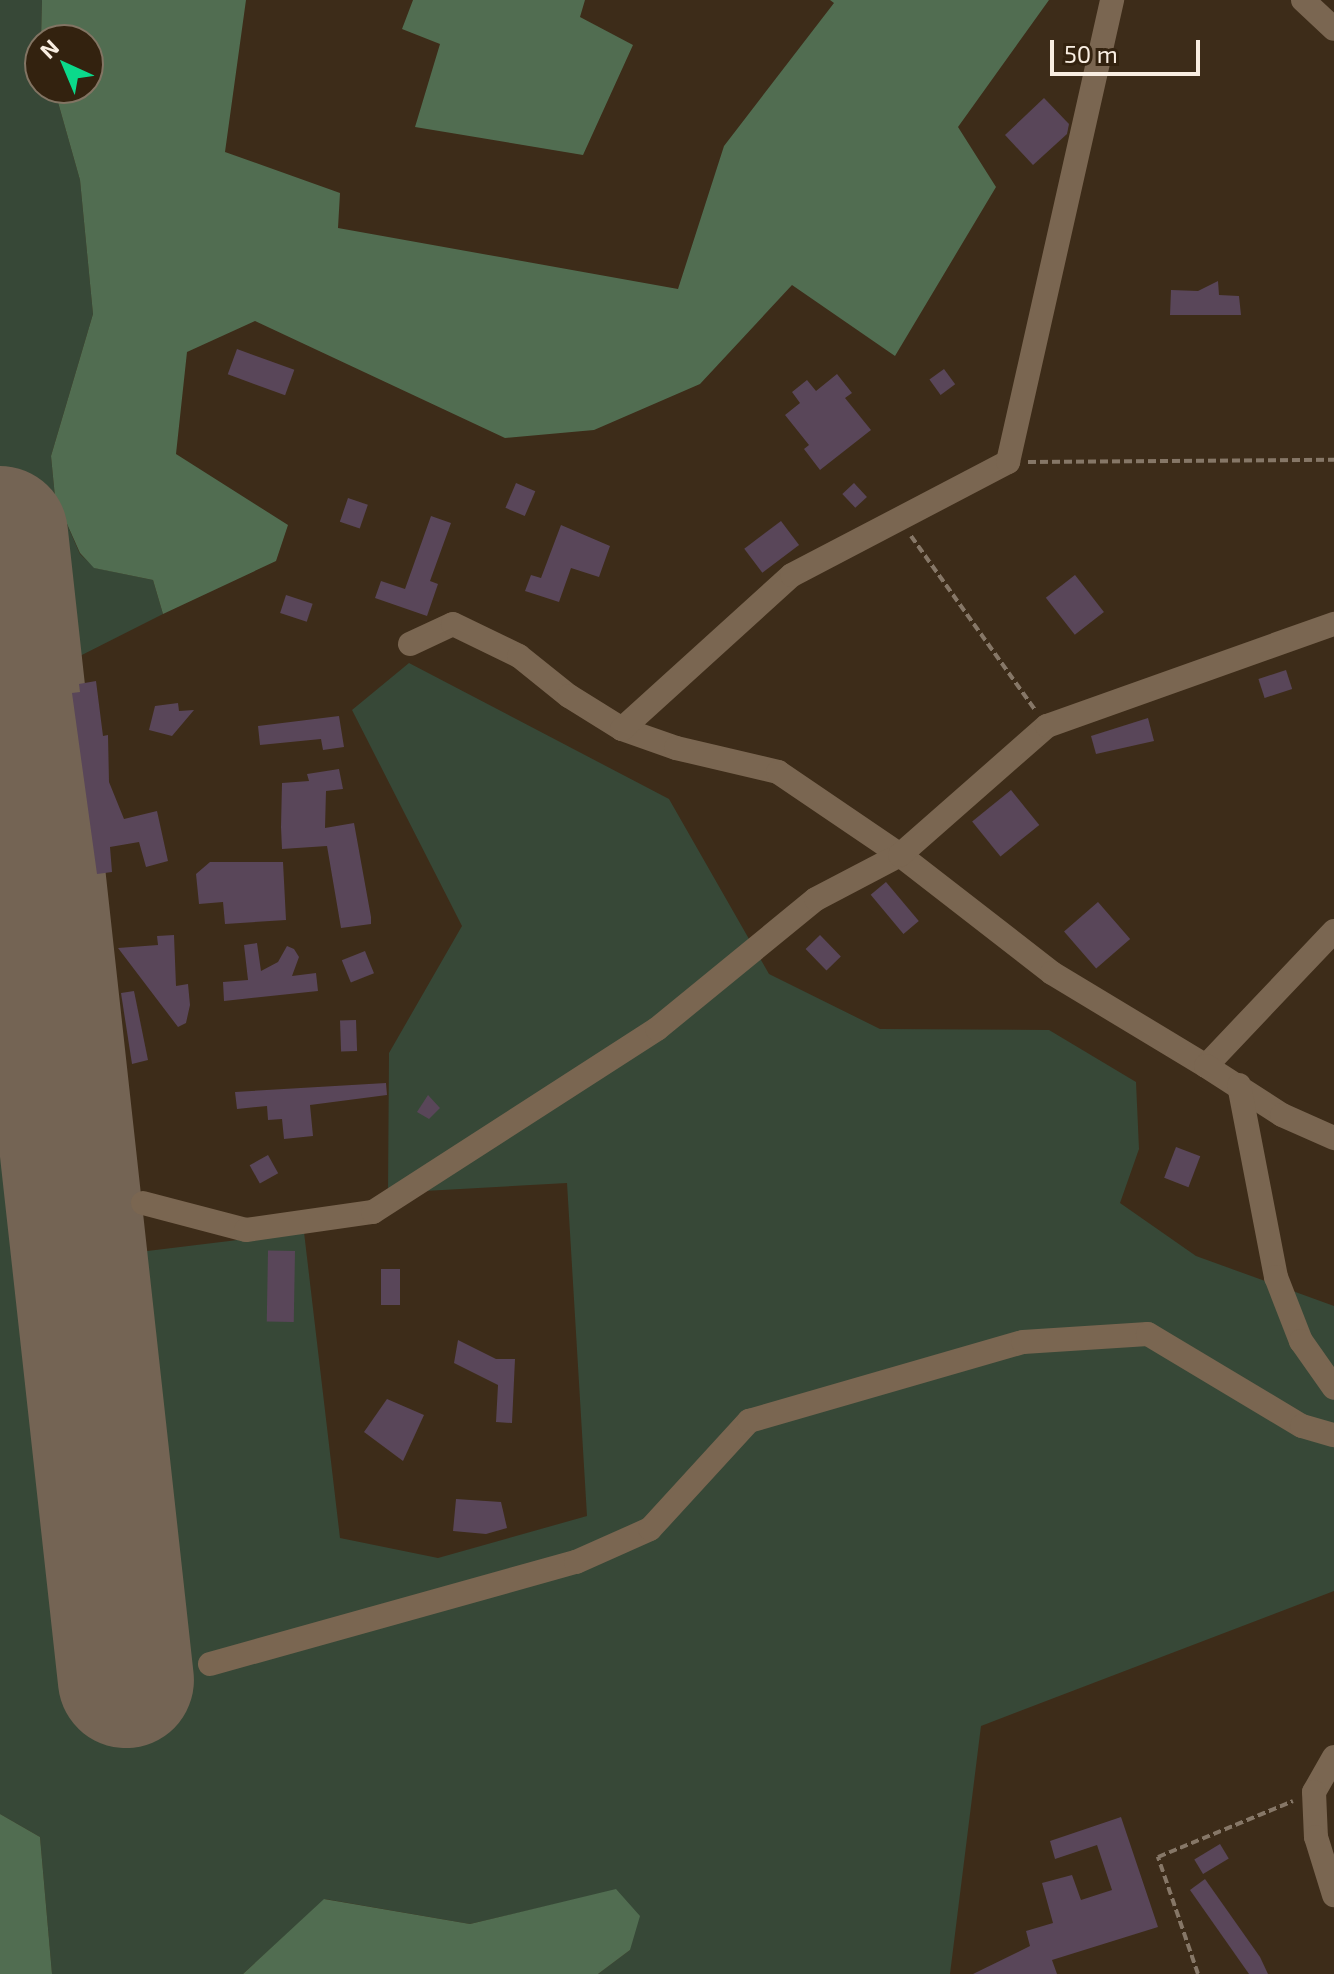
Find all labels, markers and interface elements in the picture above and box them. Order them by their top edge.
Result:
north arrow [24,24,104,104]
scale bar [1054,24,1204,74]
text: N [34,33,63,63]
text: 50 m [1064,39,1118,68]

